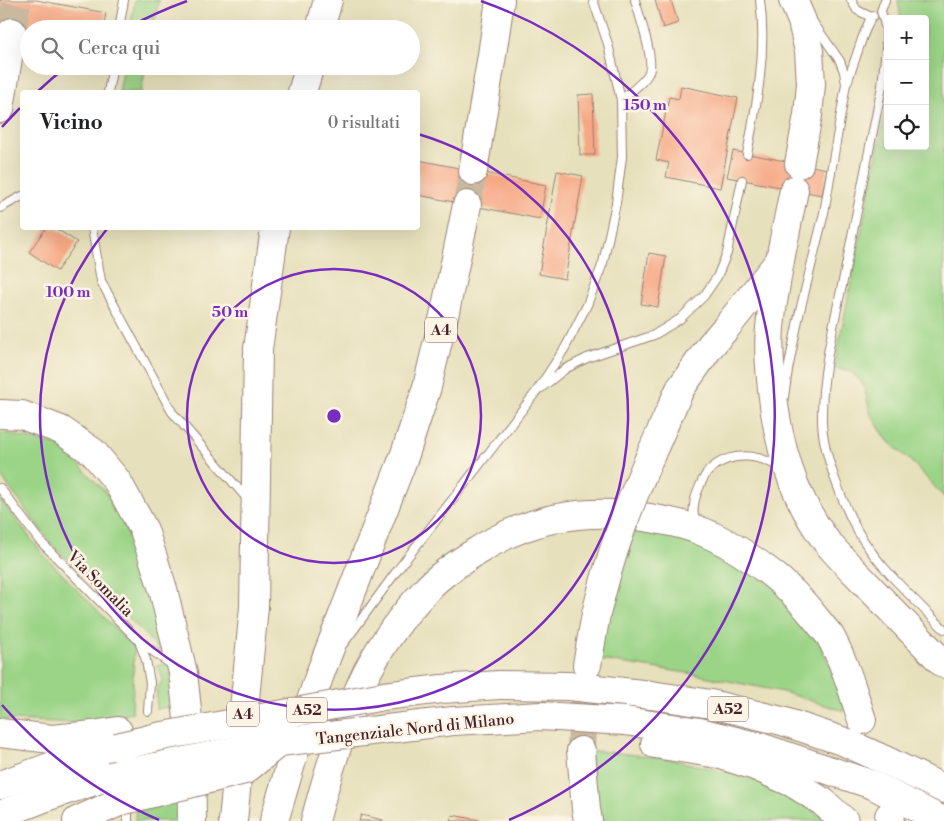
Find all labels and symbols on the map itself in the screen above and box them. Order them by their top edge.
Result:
text: 150 m [623,96,667,115]
text: 100 m [46,283,91,302]
text: 50 m [212,303,248,322]
road number: A4 [425,318,457,342]
centre of rings [325,407,343,425]
street label: Via Somalia [62,546,138,622]
road number: A52 [708,696,748,722]
road number: A52 [287,698,327,722]
road number: A4 [227,702,259,726]
street label: Tangenziale Nord di Milano [315,709,515,749]

